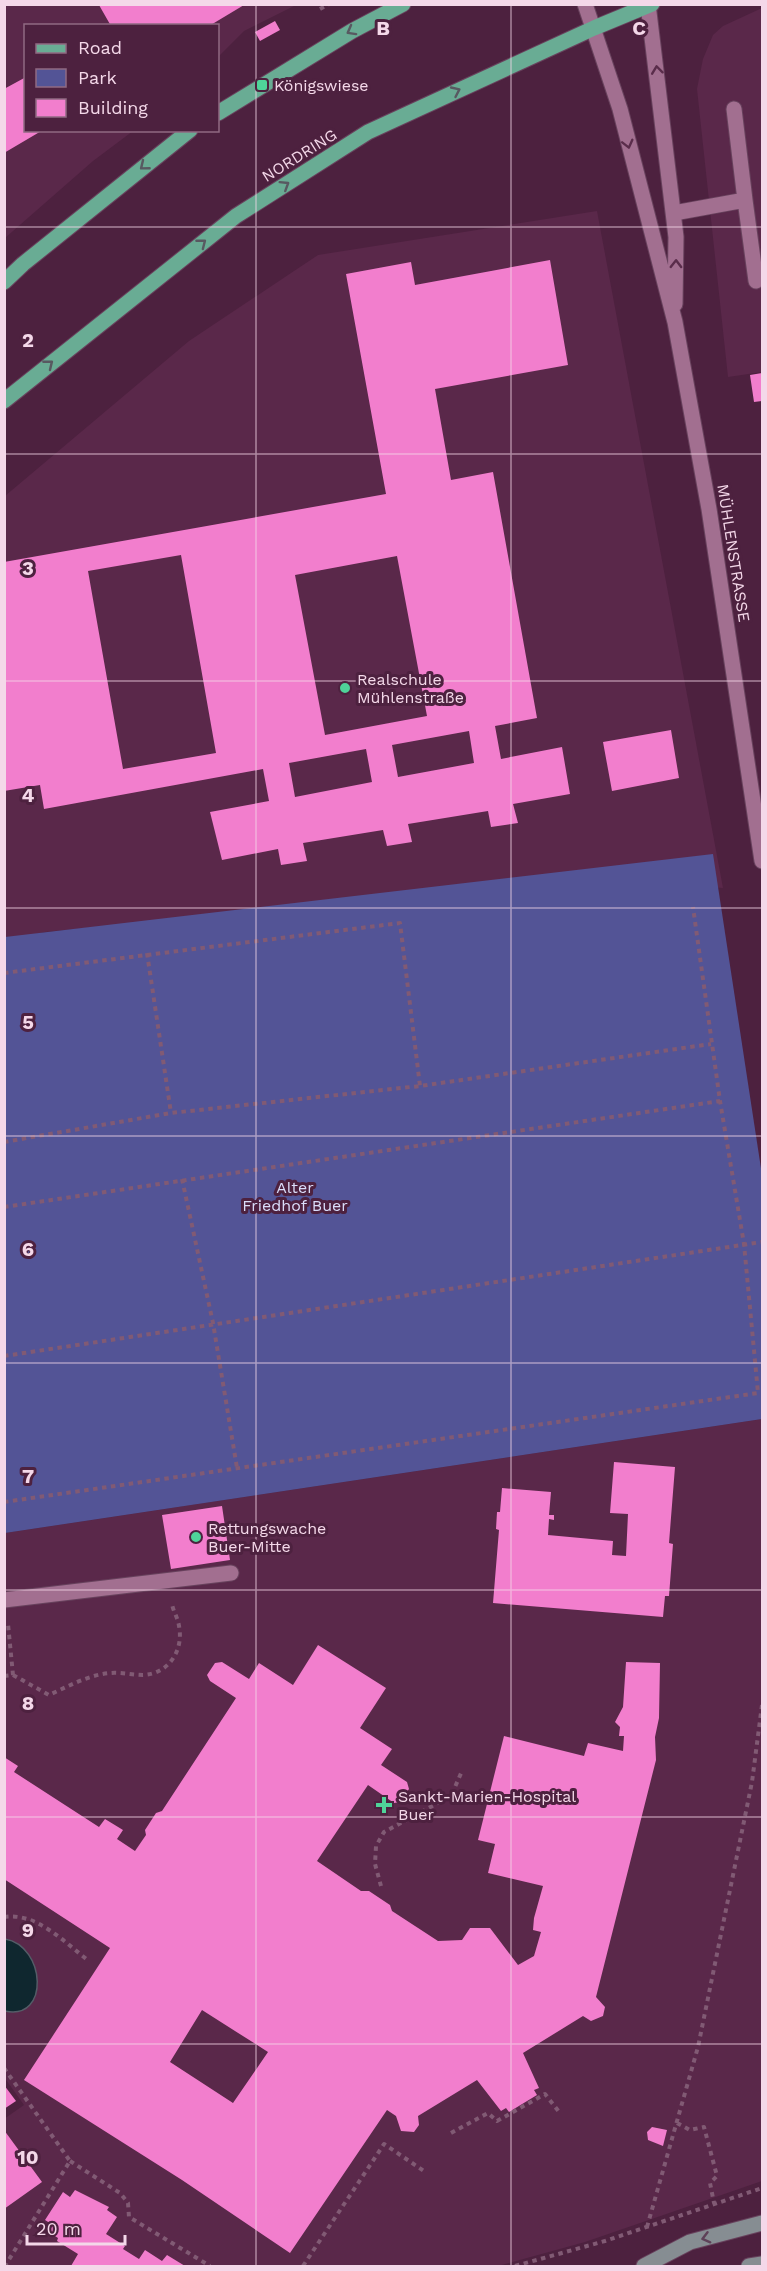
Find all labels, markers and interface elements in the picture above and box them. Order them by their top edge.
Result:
text: B [376,16,390,40]
text: C [632,16,646,40]
legend [24,24,219,132]
one-way arrow [347,24,358,36]
text: Road [78,37,122,58]
one-way arrow [651,65,664,74]
text: Park [78,67,117,88]
place label: Königswiese [274,76,369,95]
marker: Königswiese [255,78,269,92]
one-way arrow [449,87,460,99]
text: Building [78,97,148,118]
street label: NORDRING [258,125,340,186]
one-way arrow [621,139,634,149]
one-way arrow [140,159,151,170]
one-way arrow [279,180,289,192]
one-way arrow [195,239,206,250]
one-way arrow [670,259,682,268]
text: 2 [22,328,34,352]
one-way arrow [43,360,54,371]
street label: MÜHLENSTRASSE [713,483,754,623]
text: 3 [22,556,34,580]
place label: Realschule Mühlenstraße [357,670,464,707]
marker: Realschule Mühlenstraße [338,681,352,695]
text: 4 [22,783,35,807]
text: 5 [22,1010,34,1034]
park label: Alter Friedhof Buer [242,1178,348,1215]
text: 6 [22,1237,34,1261]
text: 7 [22,1464,34,1488]
place label: Rettungswache Buer-Mitte [208,1519,326,1556]
marker: Rettungswache Buer-Mitte [189,1530,203,1544]
text: 8 [22,1691,34,1715]
place label: Sankt-Marien-Hospital Buer [398,1787,576,1824]
marker: Sankt-Marien-Hospital Buer [375,1796,393,1814]
text: 9 [22,1918,34,1942]
text: 10 [17,2145,39,2169]
scale bar [27,2208,124,2246]
text: 20 m [36,2218,81,2239]
one-way arrow [701,2231,712,2243]

